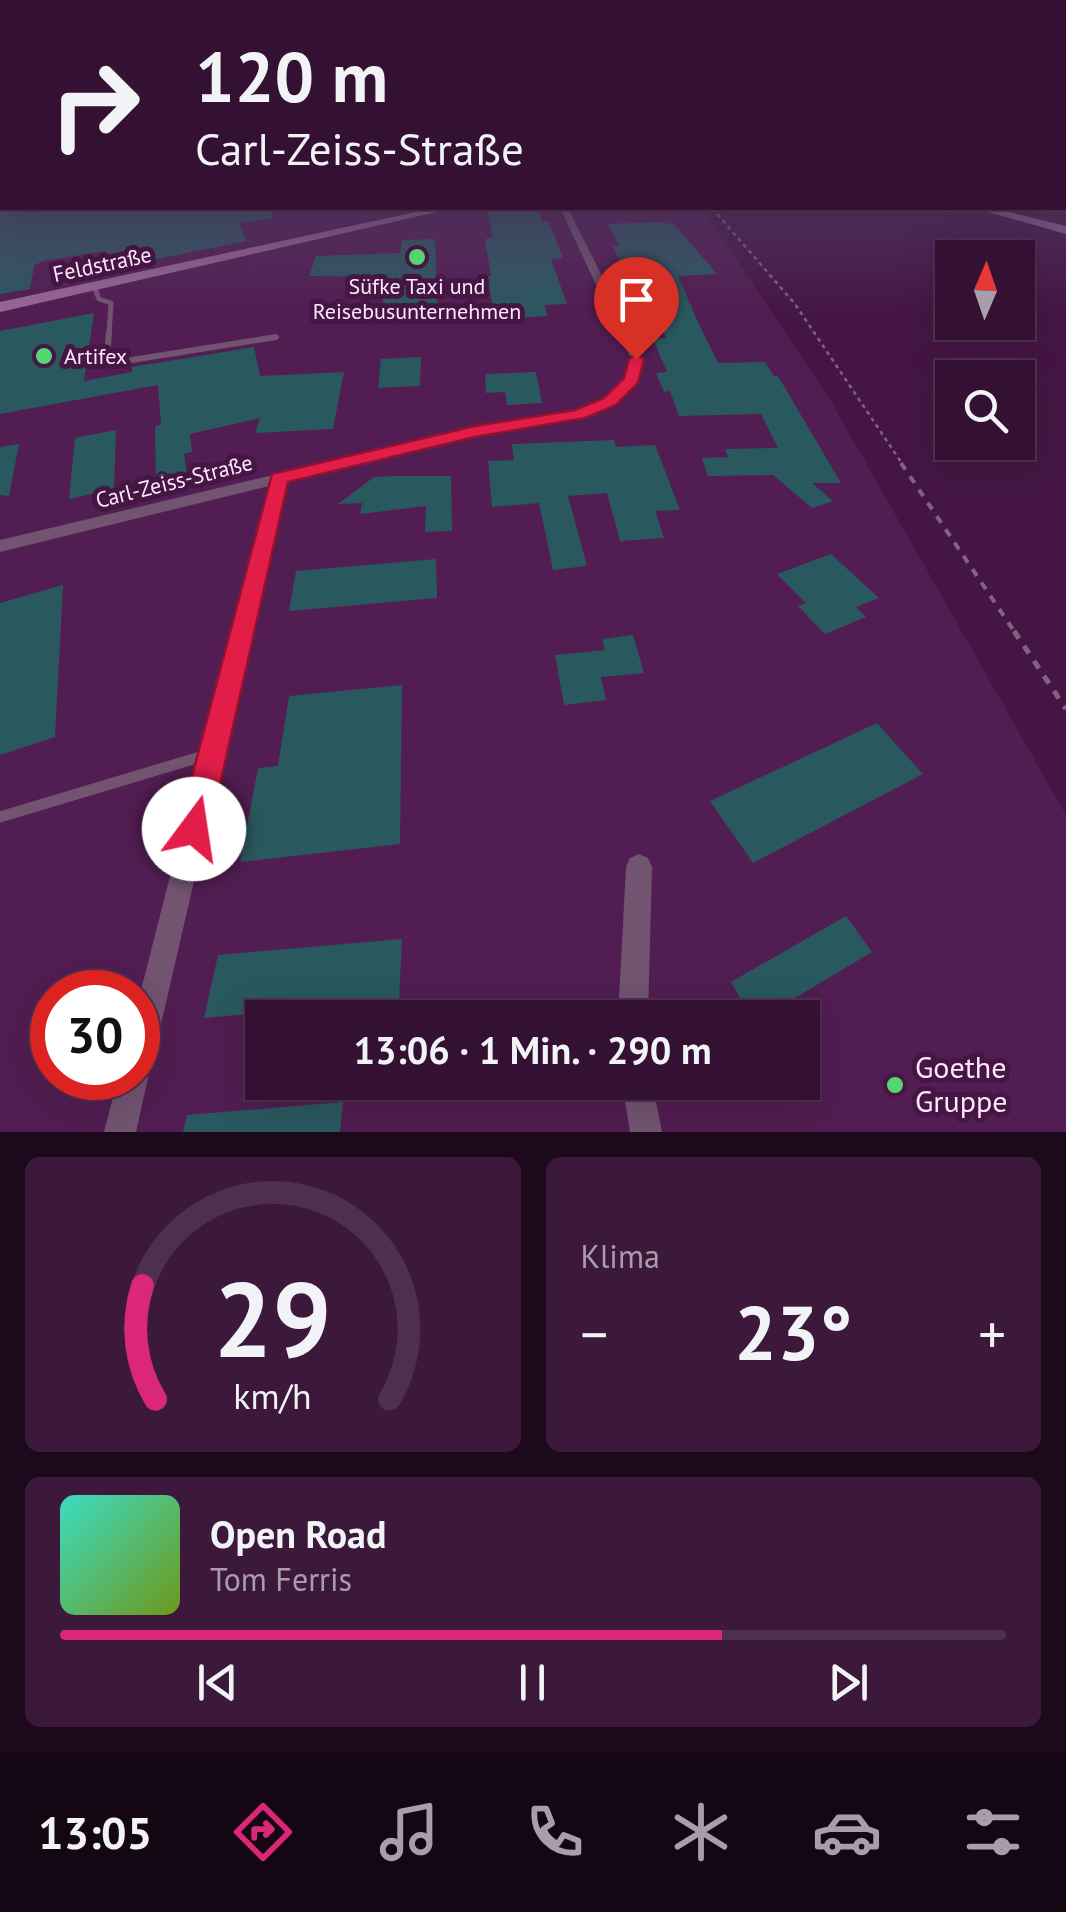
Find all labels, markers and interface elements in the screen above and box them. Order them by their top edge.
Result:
text: 120 m [195,31,388,121]
icon: right [30,40,160,170]
text: Carl-Zeiss-Straße [195,119,524,177]
street label: Feldstraße [50,240,154,288]
north arrow [935,240,1035,340]
map controls [935,240,1035,460]
marker: Süfke Taxi und Reisebusunternehmen [406,246,428,268]
pin [594,257,679,360]
place label: Süfke Taxi und Reisebusunternehmen [313,272,521,325]
icon: arrive [609,272,664,327]
place label: Artifex [64,342,127,370]
marker: Artifex [33,345,55,367]
button: search [935,360,1035,460]
street label: Carl-Zeiss-Straße [93,448,255,514]
position arrow [142,777,246,881]
speed limit sign: 30 [30,970,160,1100]
text: 13:06 · 1 Min. · 290 m [353,1025,712,1074]
place label: Goethe Gruppe [915,1047,1007,1120]
marker: Goethe Gruppe [884,1074,906,1096]
text: Klima [581,1235,660,1277]
text: 29 [214,1251,332,1386]
text: 23° [734,1284,852,1381]
text: − [581,1298,608,1369]
text: + [978,1298,1006,1369]
text: km/h [234,1373,312,1419]
text: Open Road [210,1509,386,1558]
text: Tom Ferris [210,1558,352,1600]
icon: previous [190,1655,245,1710]
icon: pause [505,1655,560,1710]
icon: next [821,1655,876,1710]
icon: directions [228,1797,298,1867]
icon: music [374,1797,444,1867]
icon: phone [520,1797,590,1867]
icon: climate [666,1797,736,1867]
icon: car [812,1797,882,1867]
icon: filters [958,1797,1028,1867]
text: 13:05 [38,1803,152,1861]

